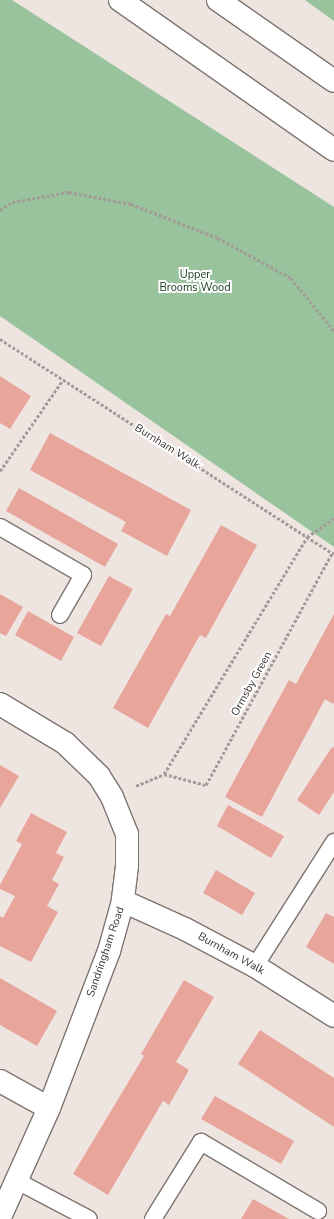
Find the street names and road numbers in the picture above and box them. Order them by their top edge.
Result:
street label: Burnham Walk [132,422,202,472]
street label: Ormsby Green [229,649,275,719]
street label: Sandringham Road [84,905,128,999]
street label: Burnham Walk [195,930,267,978]

